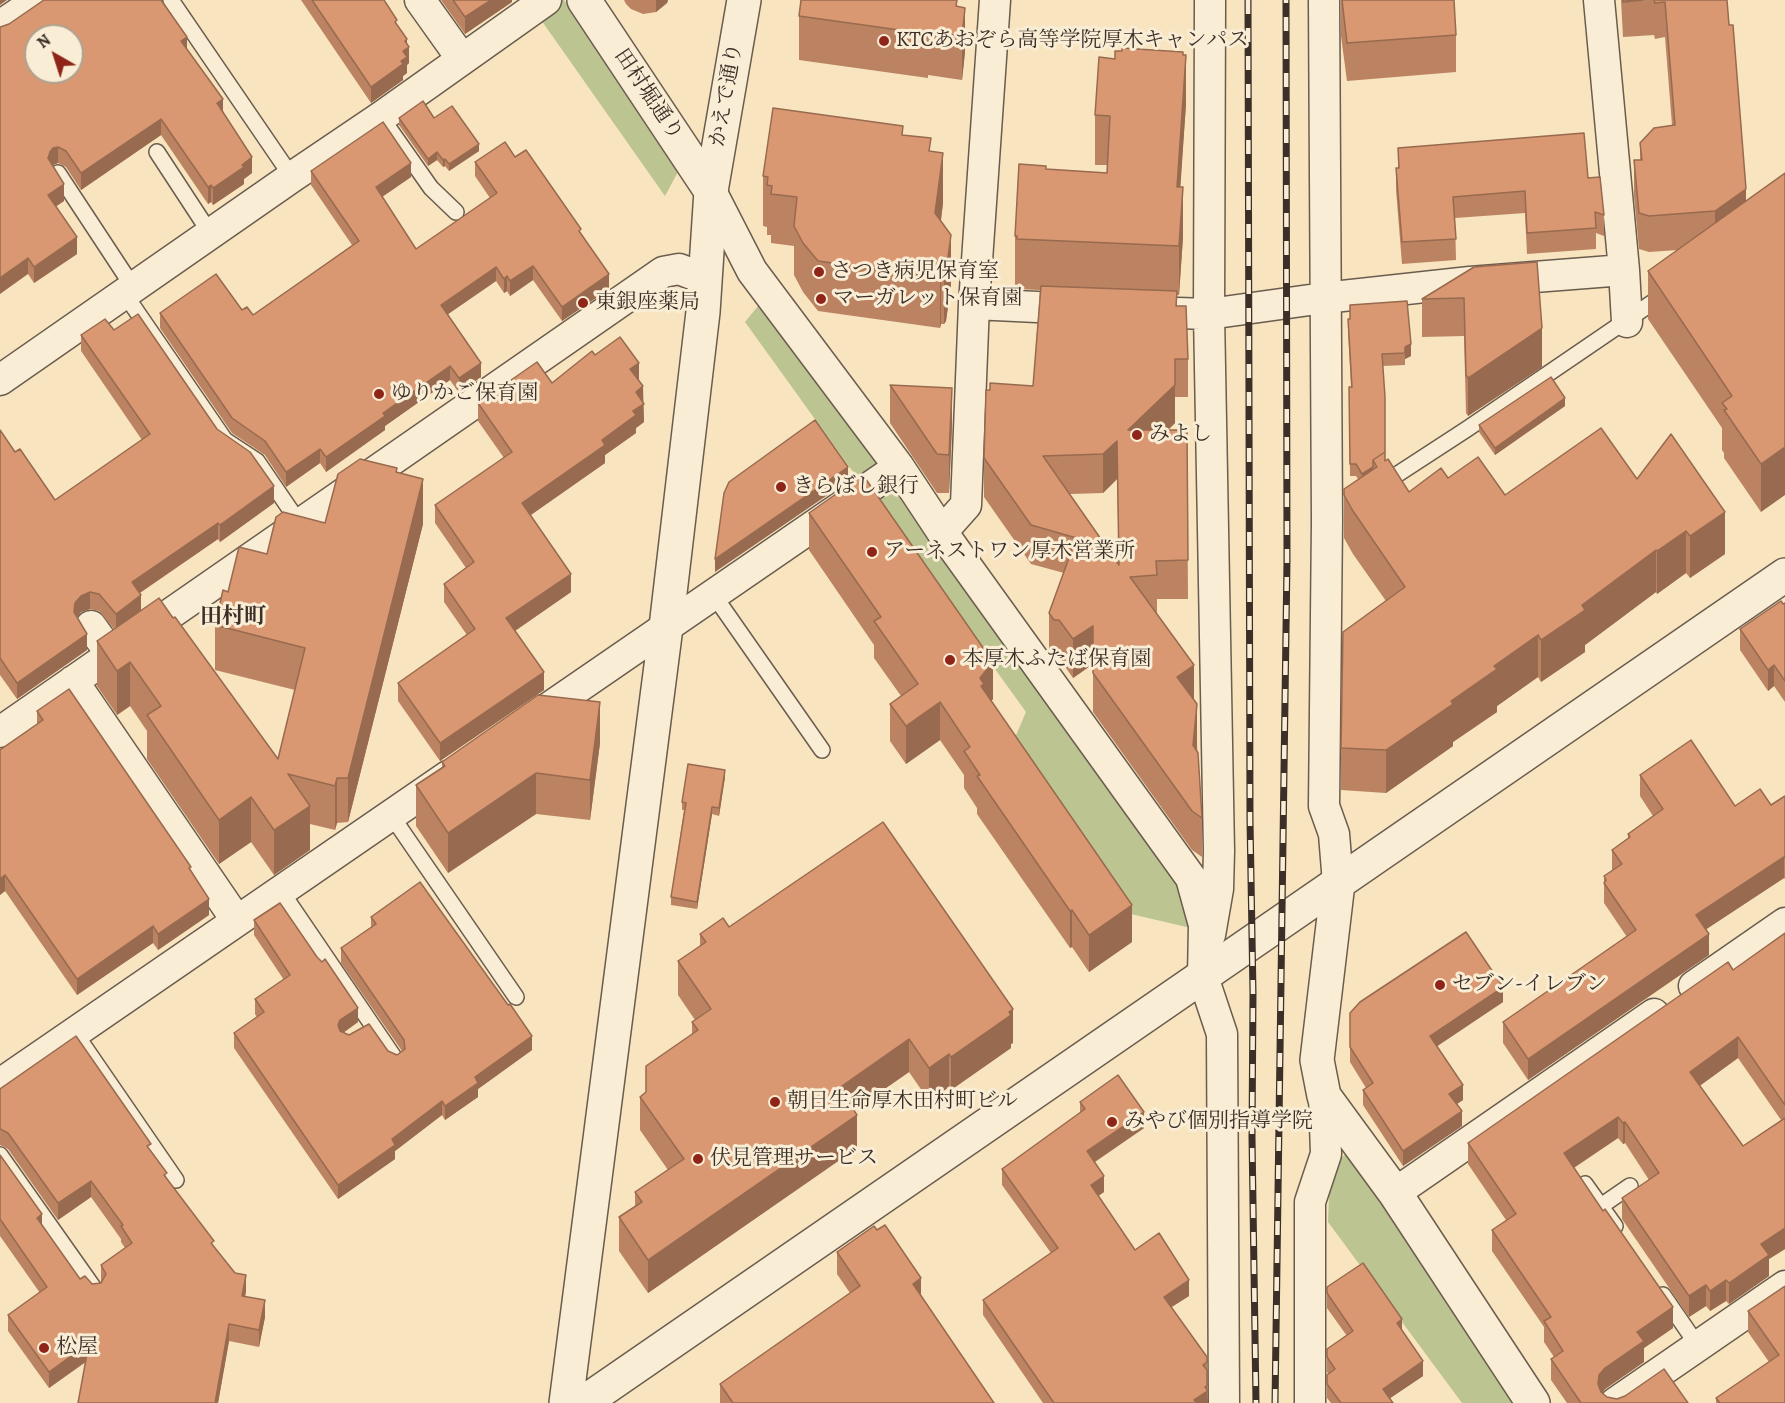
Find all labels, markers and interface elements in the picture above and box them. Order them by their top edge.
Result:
north arrow [24,24,84,84]
place label: KTCあおぞら高等学院厚木キャンパス [896,28,1249,54]
text: N [32,29,55,54]
marker: KTCあおぞら高等学院厚木キャンパス [877,34,891,48]
street label: かえで通り [705,41,749,149]
street label: 田村堀通り [608,44,688,146]
place label: さつき病児保育室 [831,259,999,285]
marker: さつき病児保育室 [812,265,826,279]
place label: マーガレット保育園 [833,286,1022,312]
place label: 東銀座薬局 [595,290,700,316]
marker: マーガレット保育園 [814,292,828,306]
marker: 東銀座薬局 [576,296,590,310]
place label: ゆりかご保育園 [391,381,538,407]
marker: ゆりかご保育園 [372,387,386,401]
place label: みよし [1149,422,1212,448]
marker: みよし [1130,428,1144,442]
place label: きらぼし銀行 [793,474,919,500]
marker: きらぼし銀行 [774,480,788,494]
place label: アーネストワン厚木営業所 [884,539,1135,565]
marker: アーネストワン厚木営業所 [865,545,879,559]
district label: 田村町 [200,605,266,631]
place label: 本厚木ふたば保育園 [962,647,1151,673]
marker: 本厚木ふたば保育園 [943,653,957,667]
place label: セブン-イレブン [1452,972,1607,998]
marker: セブン-イレブン [1433,978,1447,992]
place label: 朝日生命厚木田村町ビル [787,1089,1018,1115]
marker: 朝日生命厚木田村町ビル [768,1095,782,1109]
place label: みやび個別指導学院 [1124,1109,1313,1135]
marker: みやび個別指導学院 [1105,1115,1119,1129]
place label: 伏見管理サービス [710,1146,878,1172]
marker: 伏見管理サービス [691,1152,705,1166]
place label: 松屋 [56,1335,98,1361]
marker: 松屋 [37,1341,51,1355]

